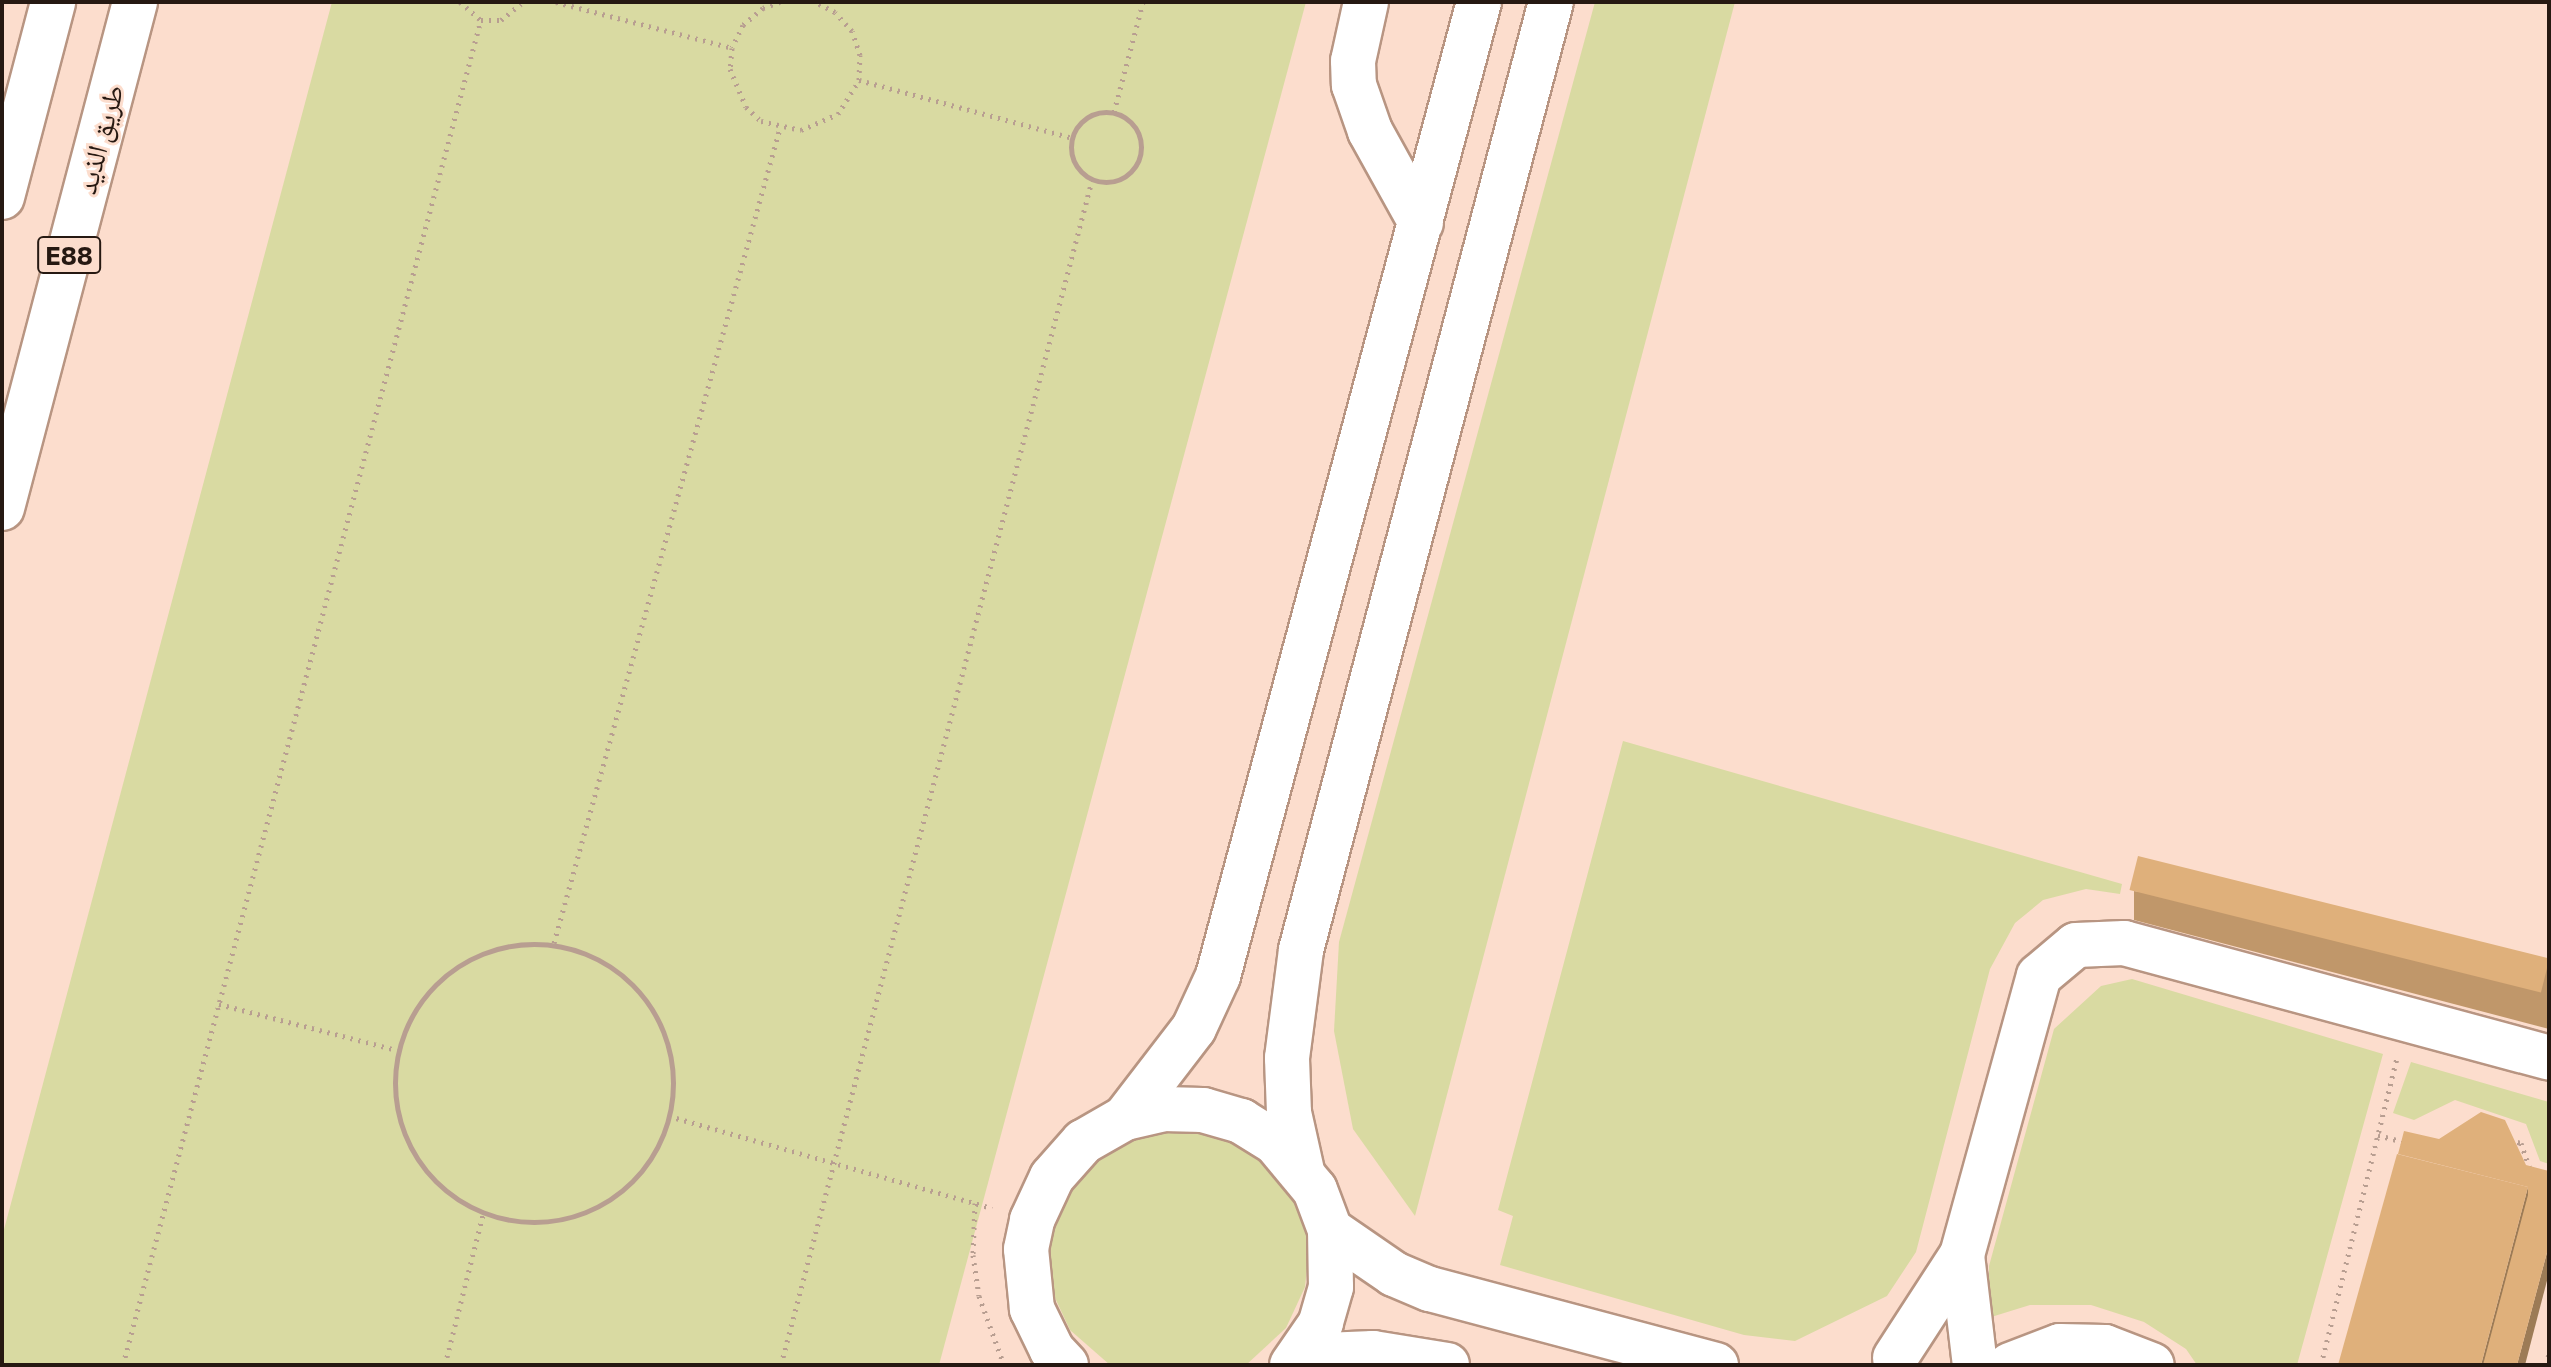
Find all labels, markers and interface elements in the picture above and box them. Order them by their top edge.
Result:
street label: طريق الذيد [68,81,130,197]
road number: E88 [37,233,101,277]

